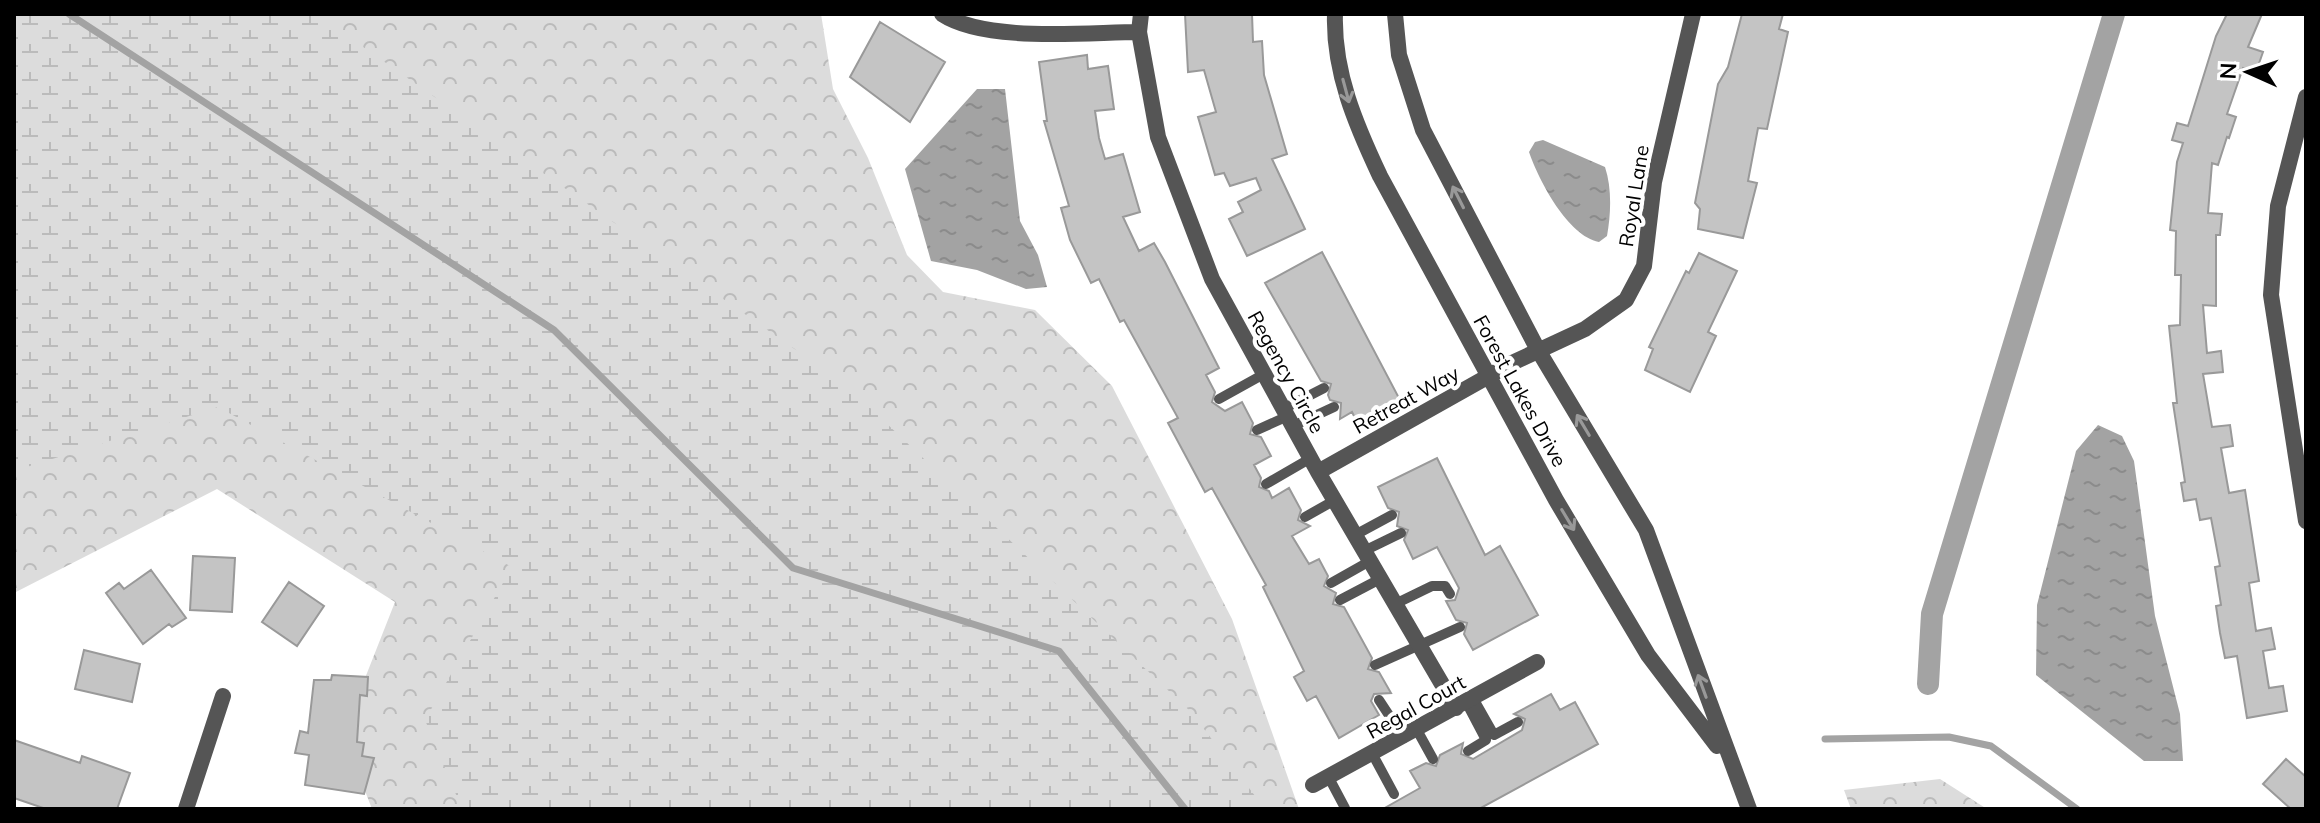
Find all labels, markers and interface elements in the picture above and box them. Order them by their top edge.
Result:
north arrow [2208,32,2288,112]
text: N [2214,62,2242,80]
one-way arrow [1339,78,1354,103]
street label: Royal Lane [1613,143,1654,249]
one-way arrow [1450,186,1466,210]
street label: Regency Circle [1243,306,1330,437]
street label: Forest Lakes Drive [1468,311,1572,471]
street label: Retreat Way [1348,360,1463,439]
one-way arrow [1575,414,1591,437]
one-way arrow [1560,508,1576,531]
street label: Regal Court [1362,669,1470,744]
one-way arrow [1694,674,1708,699]

